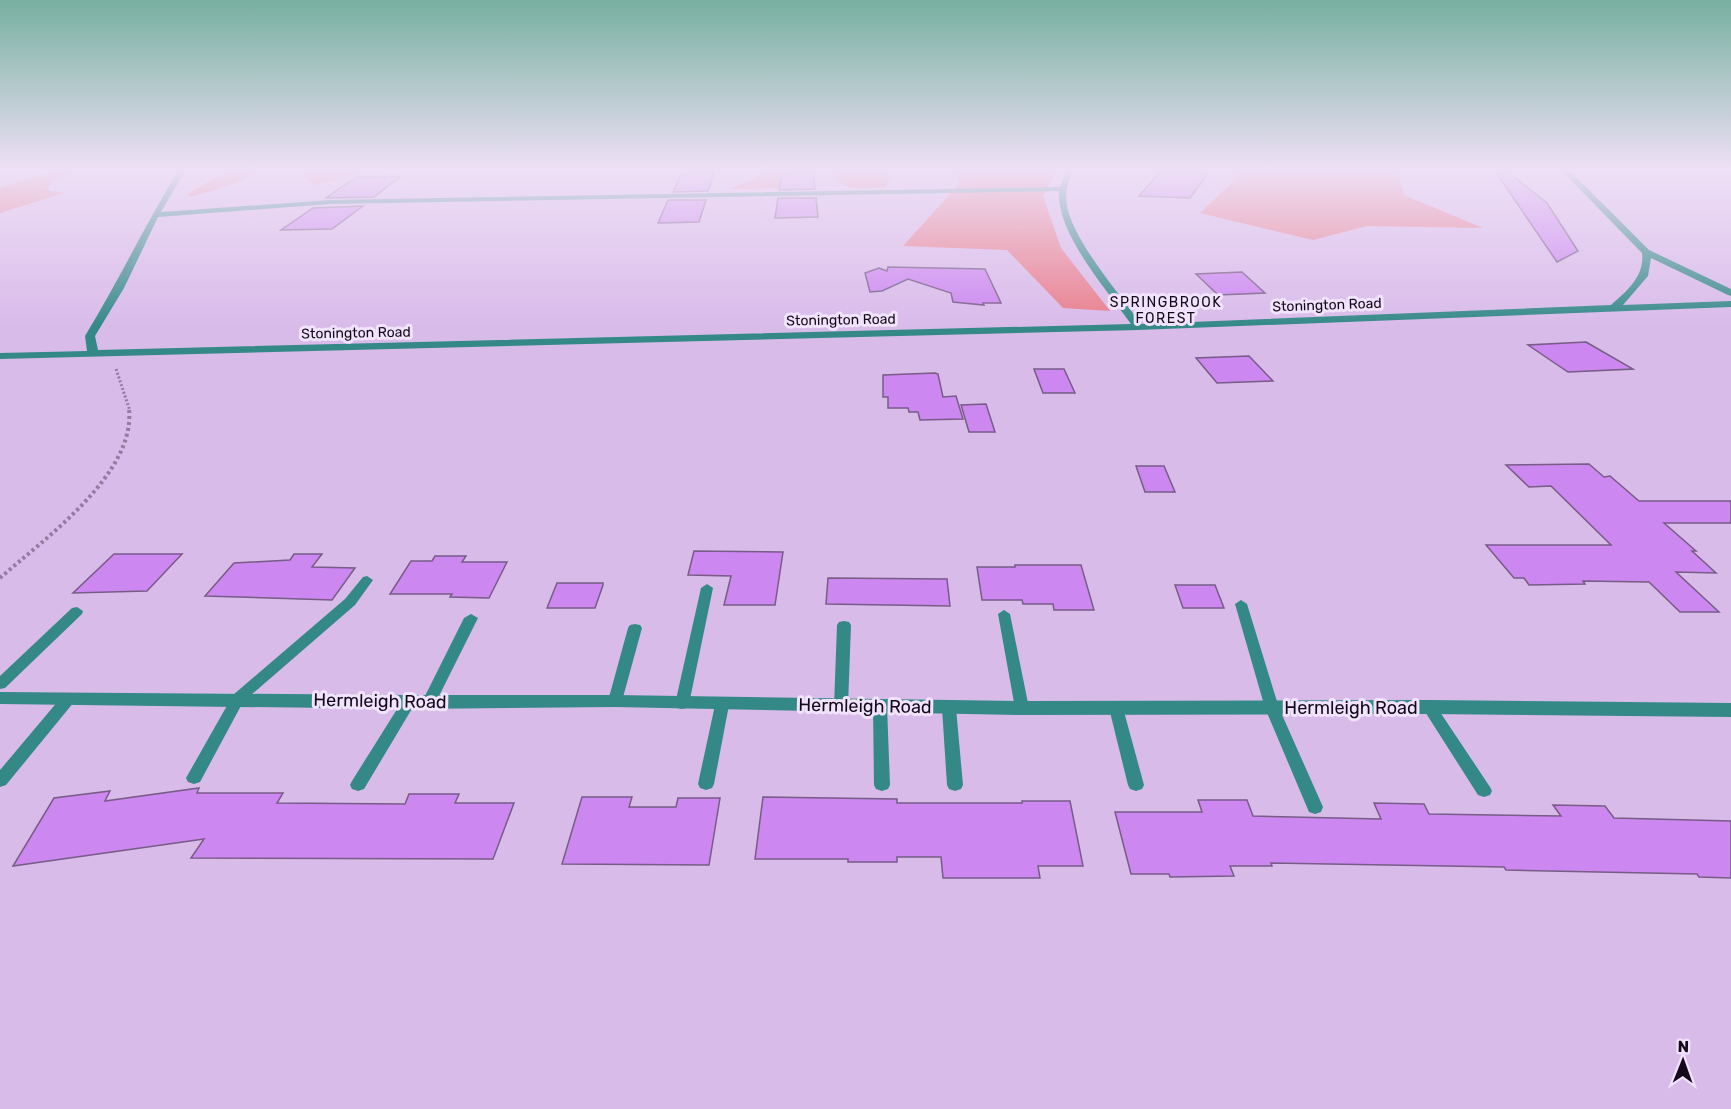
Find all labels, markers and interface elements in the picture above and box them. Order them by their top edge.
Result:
district label: SPRINGBROOK FOREST [1110,294,1222,327]
street label: Stonington Road [1272,295,1382,315]
street label: Stonington Road [786,311,896,329]
street label: Stonington Road [301,324,411,342]
street label: Hermleigh Road [313,689,447,713]
street label: Hermleigh Road [798,694,932,718]
street label: Hermleigh Road [1284,697,1418,719]
north arrow [1653,1031,1713,1091]
text: N [1677,1037,1689,1056]

